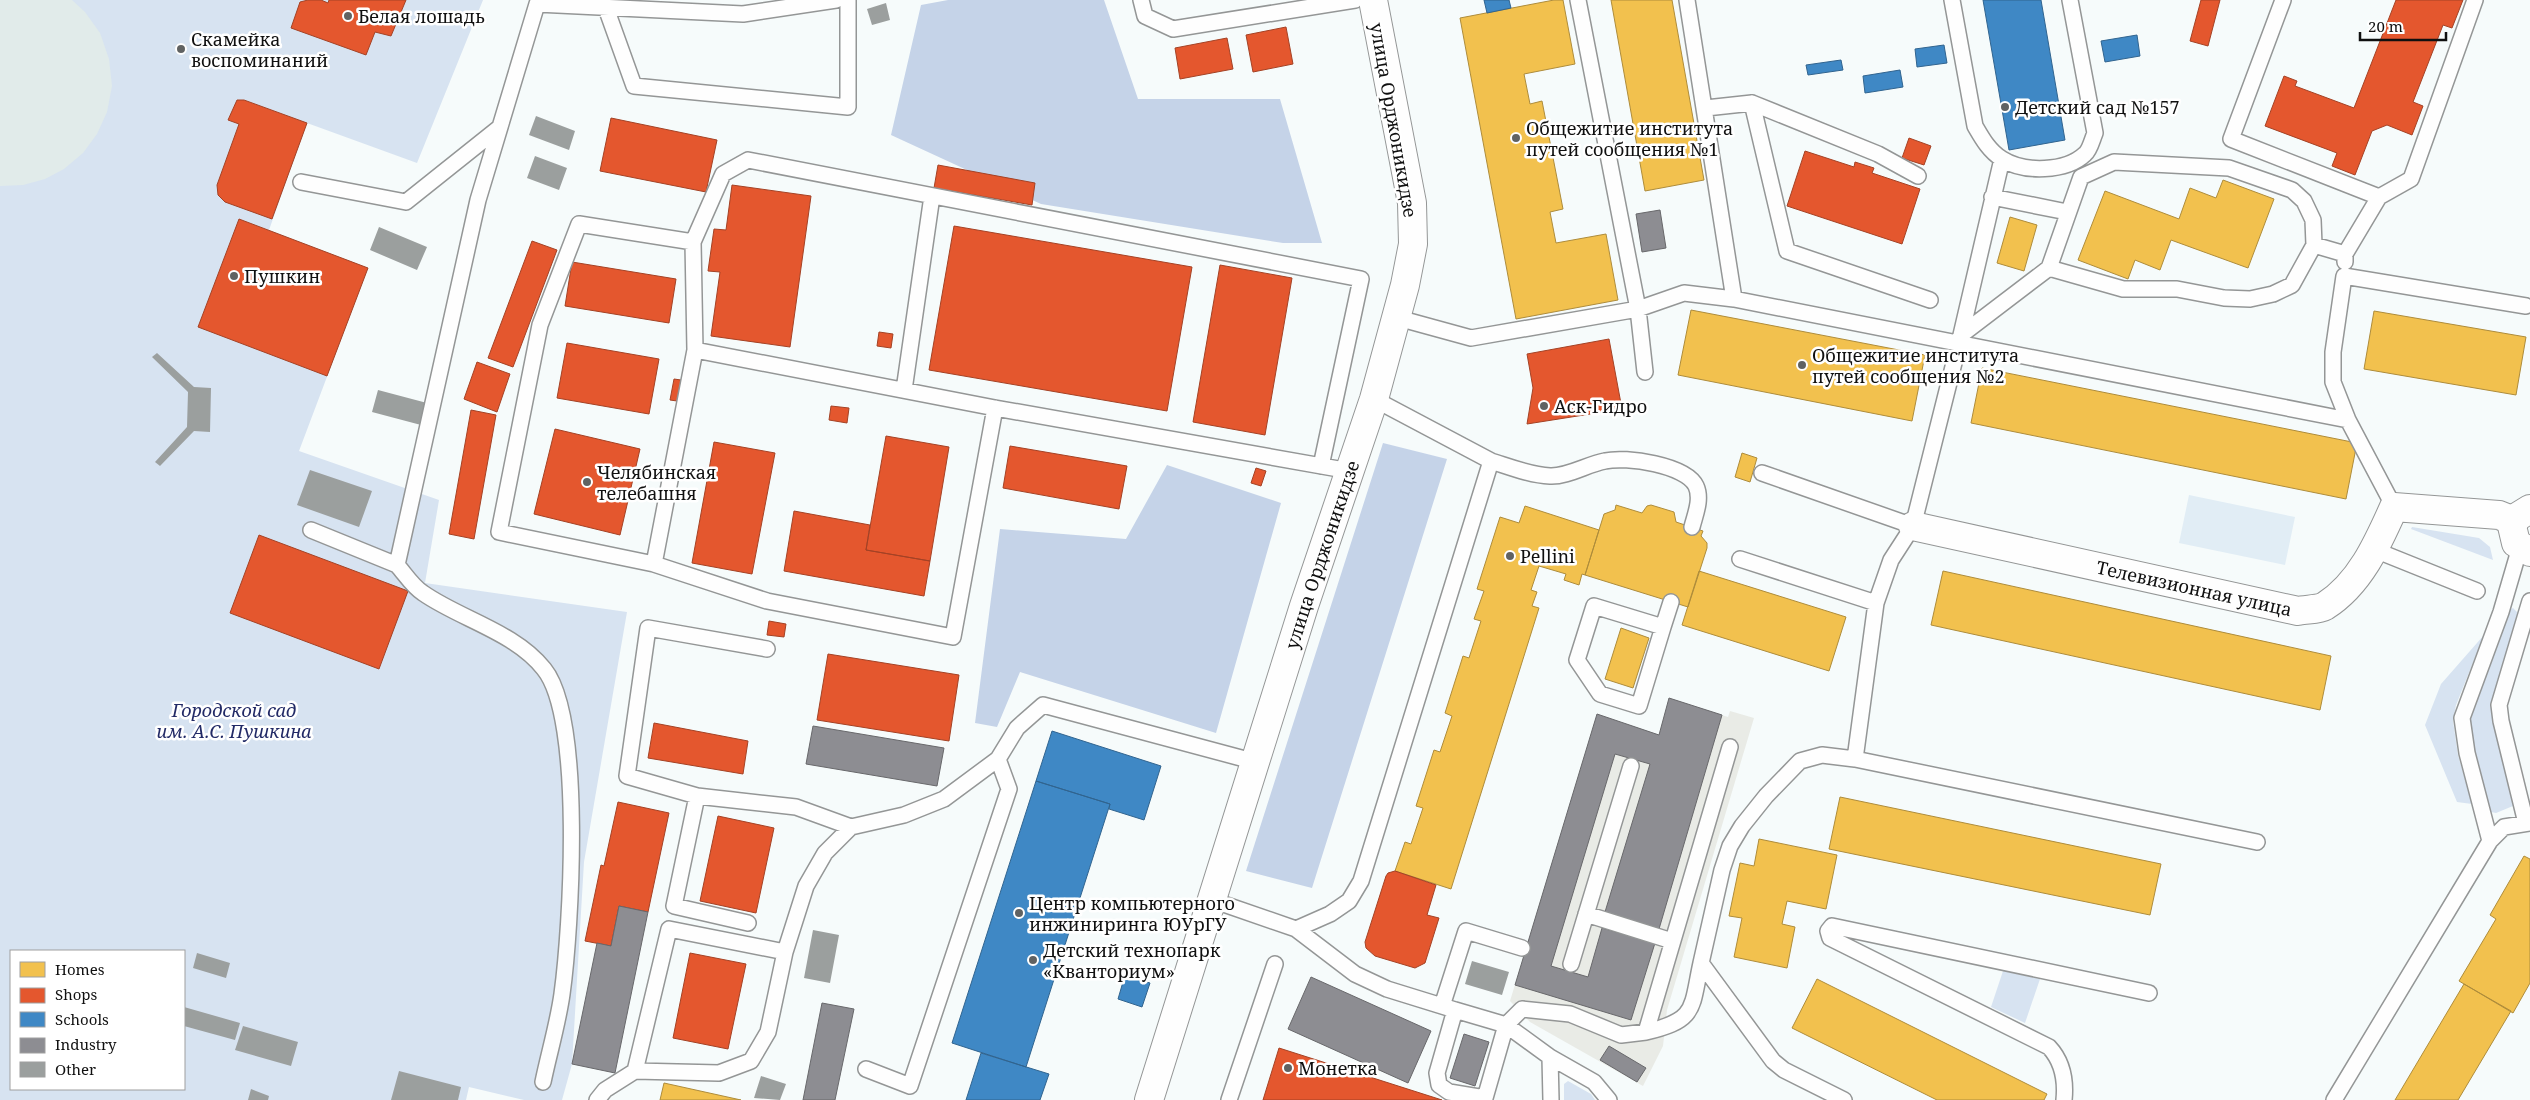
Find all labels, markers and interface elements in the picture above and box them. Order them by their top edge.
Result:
place label: Белая лошадь [358,4,485,28]
marker: Белая лошадь [342,10,354,22]
scale bar [2360,10,2446,42]
text: 20 m [2368,16,2403,36]
street label: улица Орджоникидзе [1365,21,1423,219]
place label: Скамейка воспоминаний [191,27,328,72]
marker: Скамейка воспоминаний [175,43,187,55]
place label: Детский сад №157 [2015,95,2180,119]
marker: Детский сад №157 [1999,101,2011,113]
place label: Общежитие института путей сообщения №1 [1526,116,1733,161]
marker: Общежитие института путей сообщения №1 [1510,132,1522,144]
place label: Пушкин [244,264,320,288]
marker: Пушкин [228,270,240,282]
place label: Общежитие института путей сообщения №2 [1812,343,2019,388]
marker: Общежитие института путей сообщения №2 [1796,359,1808,371]
place label: Аск-Гидро [1554,394,1647,418]
marker: Аск-Гидро [1538,400,1550,412]
street label: улица Орджоникидзе [1279,457,1364,652]
place label: Челябинская телебашня [597,460,716,505]
marker: Челябинская телебашня [581,476,593,488]
place label: Pellini [1520,544,1575,568]
marker: Pellini [1504,550,1516,562]
street label: Телевизионная улица [2094,555,2294,621]
park label: Городской сад им. А.С. Пушкина [157,698,311,743]
place label: Центр компьютерного инжиниринга ЮУрГУ [1029,891,1235,936]
marker: Центр компьютерного инжиниринга ЮУрГУ [1013,907,1025,919]
place label: Детский технопарк «Кванториум» [1043,938,1221,983]
legend [10,950,185,1090]
marker: Детский технопарк «Кванториум» [1027,954,1039,966]
text: Homes [55,959,105,979]
text: Shops [55,984,98,1004]
text: Schools [55,1009,109,1029]
text: Industry [55,1034,117,1054]
place label: Монетка [1298,1056,1378,1080]
text: Other [55,1059,96,1079]
marker: Монетка [1282,1062,1294,1074]

